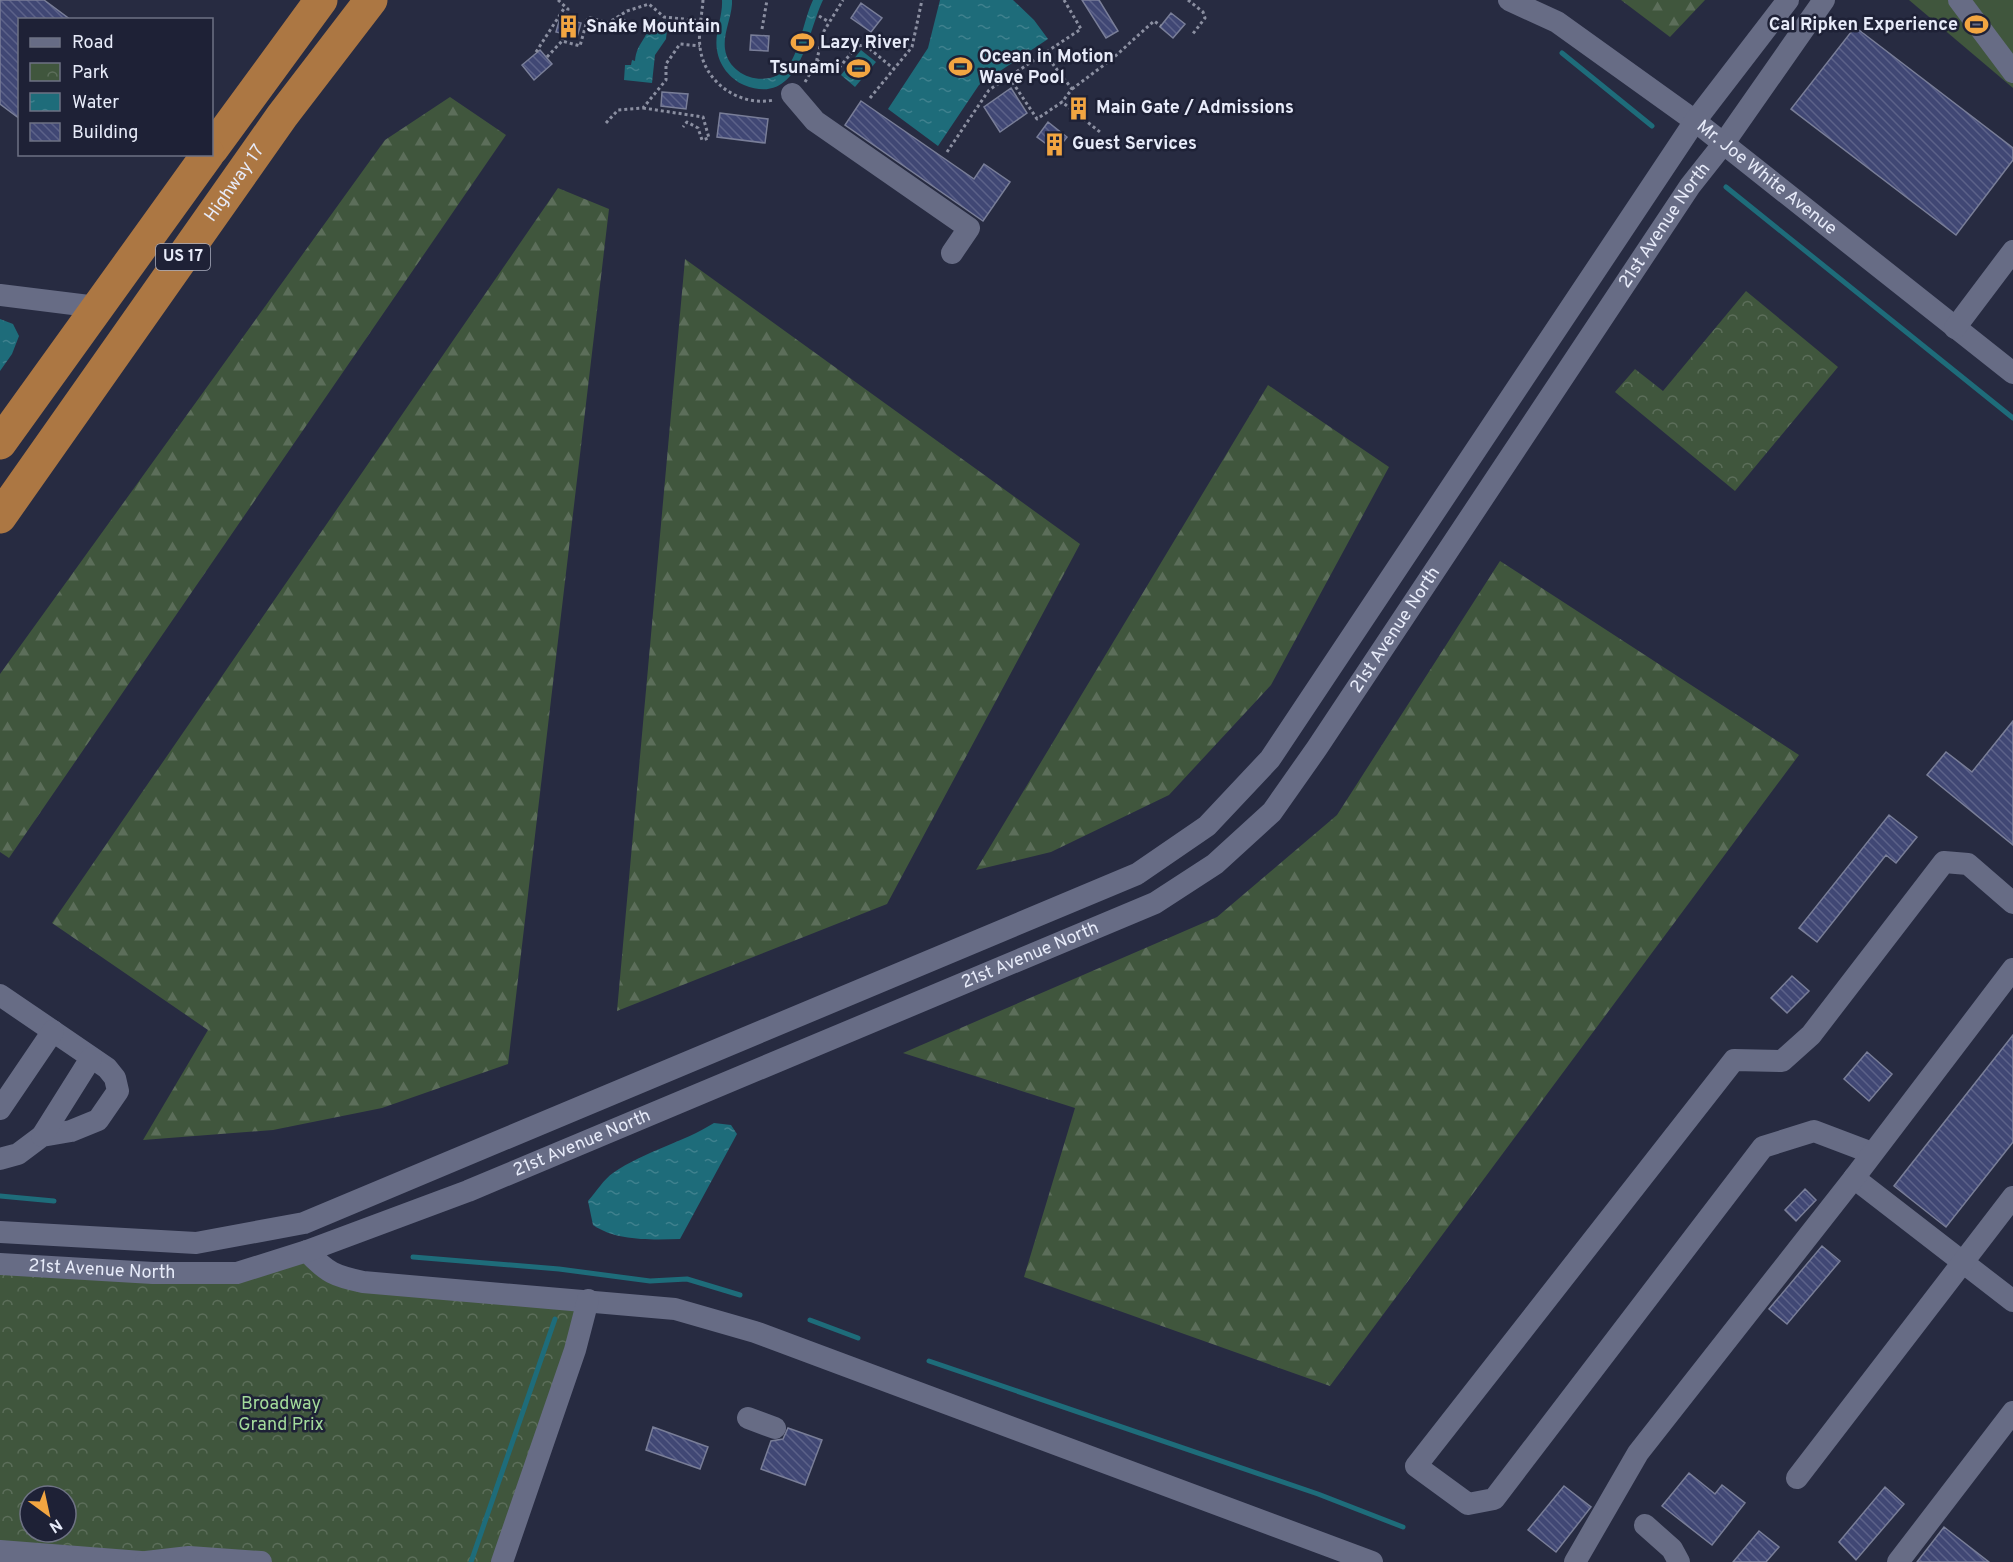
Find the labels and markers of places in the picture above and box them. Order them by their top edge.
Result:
sports icon: Cal Ripken Experience [1963,12,1989,38]
building icon: Snake Mountain [555,14,581,40]
place label: Cal Ripken Experience [1769,14,1958,37]
place label: Snake Mountain [586,16,720,39]
sports icon: Lazy River [789,30,815,56]
place label: Lazy River [820,32,910,55]
place label: Ocean in Motion Wave Pool [979,46,1114,90]
sports icon: Ocean in Motion Wave Pool [948,54,974,80]
sports icon: Tsunami [845,55,871,81]
place label: Tsunami [769,57,840,80]
building icon: Main Gate / Admissions [1065,95,1091,121]
place label: Main Gate / Admissions [1096,97,1294,120]
building icon: Guest Services [1041,131,1067,157]
place label: Guest Services [1072,133,1197,156]

